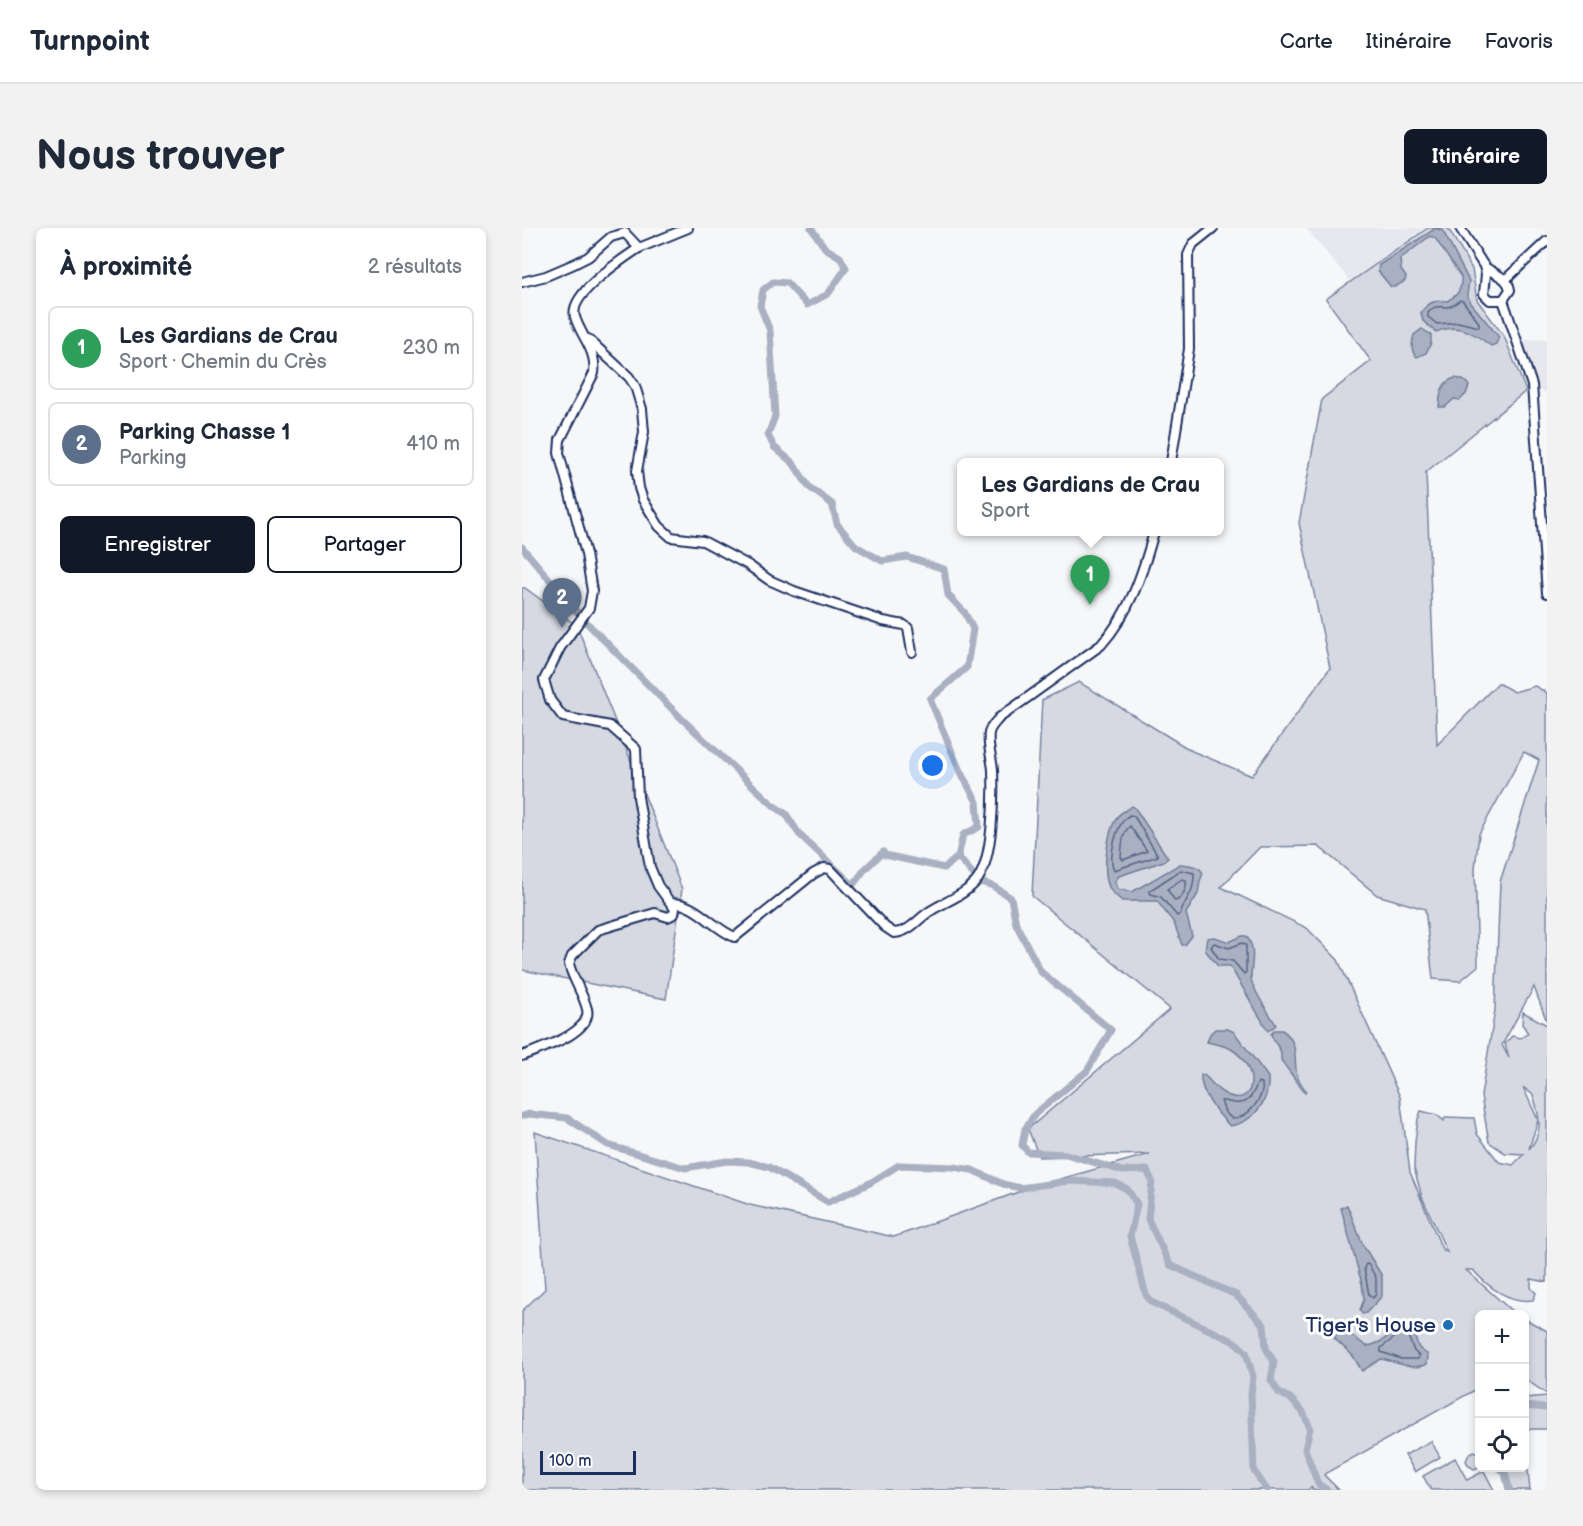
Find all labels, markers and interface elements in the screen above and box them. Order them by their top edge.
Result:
text: Turnpoint [30,25,150,58]
text: Carte [1280,29,1333,54]
text: Itinéraire [1366,29,1452,54]
text: Favoris [1485,29,1553,54]
button: Itinéraire [1404,129,1547,184]
text: Nous trouver [36,131,284,182]
text: À proximité [60,252,192,283]
text: 2 résultats [368,255,462,279]
text: Les Gardians de Crau [119,323,338,350]
text: 1 [77,336,86,360]
text: 230 m [403,336,460,360]
text: Sport · Chemin du Crès [119,350,327,374]
text: Parking Chasse 1 [119,419,291,446]
text: 2 [76,432,87,456]
text: 410 m [406,432,460,456]
text: Parking [119,446,187,470]
popup [957,458,1224,536]
text: Les Gardians de Crau [981,472,1200,499]
text: Sport [981,499,1030,523]
button: Enregistrer [60,516,255,573]
button: Partager [267,516,462,573]
pin: 1 [1070,556,1110,605]
pin: 2 [542,578,582,628]
your location [918,751,947,780]
map controls [1475,1310,1529,1472]
button: + [1475,1310,1529,1364]
place label: Tiger's House [1305,1313,1436,1338]
marker: Tiger's House [1441,1318,1455,1332]
button: − [1475,1364,1529,1418]
button: locate [1475,1418,1529,1472]
scale bar [540,1448,636,1476]
text: 100 m [549,1452,592,1471]

